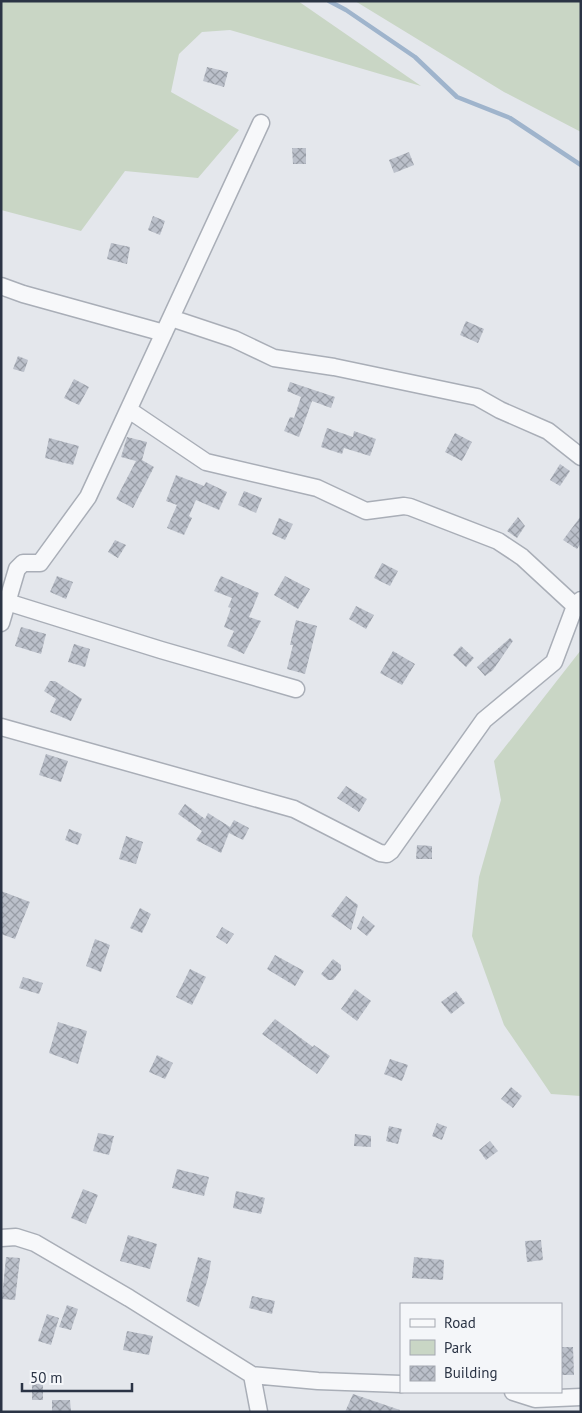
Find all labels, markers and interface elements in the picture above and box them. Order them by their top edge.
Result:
legend [400,1303,562,1393]
text: Road [444,1313,476,1332]
text: Park [444,1338,472,1357]
scale bar [22,1360,132,1392]
text: Building [444,1363,498,1382]
text: 50 m [30,1368,63,1387]

